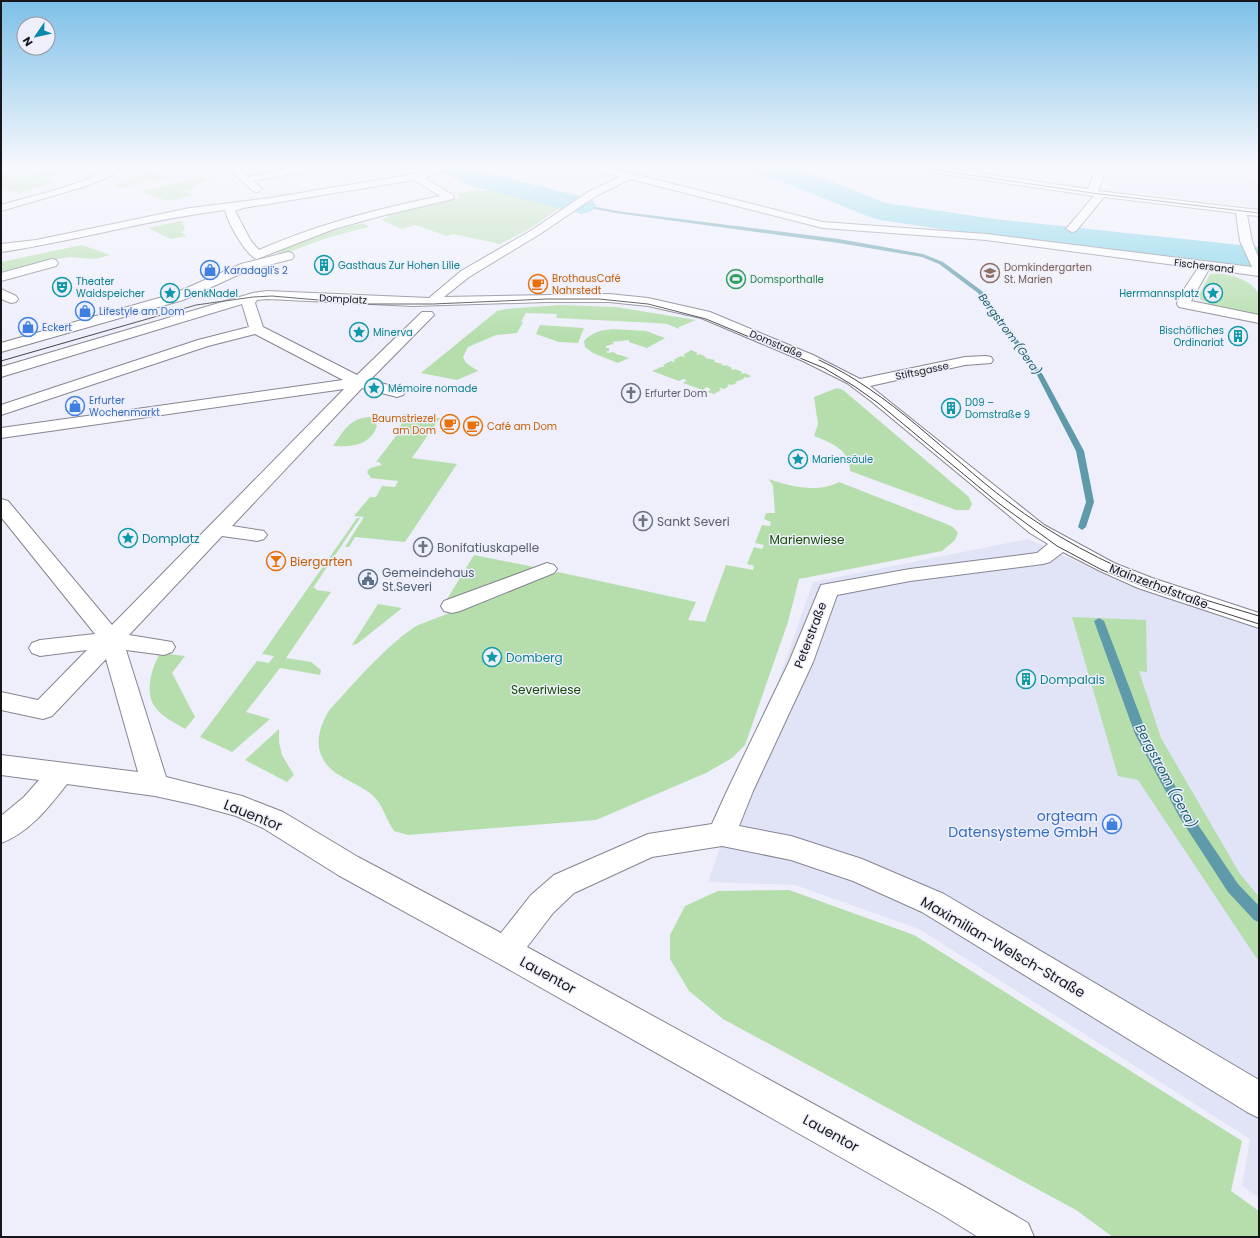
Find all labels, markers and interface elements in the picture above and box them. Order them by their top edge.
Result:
north arrow [16,16,56,56]
text: N [19,34,37,49]
building icon: Gasthaus Zur Hohen Lilie [313,254,335,276]
street label: Fischersand [1173,255,1235,277]
place label: Gasthaus Zur Hohen Lilie [338,258,460,273]
shop icon: Karadagli's 2 [199,259,221,281]
place label: Domkindergarten St. Marien [1004,260,1092,287]
school or university icon: Domkindergarten St. Marien [979,262,1001,284]
place label: Karadagli's 2 [224,263,288,278]
sports icon: Domsporthalle [725,268,747,290]
place label: BrothausCafé Nahrstedt [552,271,621,298]
place label: Domsporthalle [750,272,824,287]
cafe icon: BrothausCafé Nahrstedt [527,273,549,295]
place label: Theater Waidspeicher [76,274,145,301]
theatre icon: Theater Waidspeicher [51,276,73,298]
place icon: DenkNadel [159,282,181,304]
place icon: Herrmannsplatz [1202,282,1224,304]
place label: DenkNadel [184,286,238,301]
place label: Herrmannsplatz [1119,286,1199,301]
street label: Domplatz [319,290,368,308]
water label: Bergstrom (Gera) [975,290,1045,378]
shop icon: Lifestyle am Dom [74,300,96,322]
place label: Lifestyle am Dom [99,304,185,319]
shop icon: Eckert [17,316,39,338]
place label: Eckert [42,320,72,335]
place icon: Minerva [348,321,370,343]
place label: Bischöfliches Ordinariat [1159,323,1224,350]
place label: Minerva [373,325,413,340]
building icon: Bischöfliches Ordinariat [1227,325,1249,347]
street label: Domstraße [747,326,805,362]
street label: Stiftsgasse [894,358,950,384]
place icon: Mémoire nomade [363,377,385,399]
place label: Mémoire nomade [388,381,477,396]
church icon: Erfurter Dom [620,382,642,404]
place label: Erfurter Dom [645,386,707,401]
place label: Erfurter Wochenmarkt [89,393,160,420]
shop icon: Erfurter Wochenmarkt [64,395,86,417]
place label: D09 – Domstraße 9 [965,395,1030,422]
building icon: D09 – Domstraße 9 [940,397,962,419]
place label: Baumstriezel am Dom [372,411,436,438]
cafe icon: Baumstriezel am Dom [439,413,461,435]
cafe icon: Café am Dom [462,415,484,437]
place label: Café am Dom [487,419,557,434]
place icon: Mariensäule [787,448,809,470]
place label: Mariensäule [812,452,873,467]
church icon: Sankt Severi [632,510,654,532]
place label: Sankt Severi [657,513,730,530]
place icon: Domplatz [117,527,139,549]
place label: Domplatz [142,530,200,547]
park label: Marienwiese [770,531,844,548]
church icon: Bonifatiuskapelle [412,536,434,558]
place label: Bonifatiuskapelle [437,539,539,556]
bar icon: Biergarten [265,550,287,572]
place label: Biergarten [290,553,352,570]
street label: Mainzerhofstraße [1107,559,1211,613]
place label: Gemeindehaus St.Severi [382,564,475,595]
public building icon: Gemeindehaus St.Severi [357,568,379,590]
street label: Peterstraße [790,600,830,670]
place icon: Domberg [481,646,503,668]
place label: Domberg [506,649,563,666]
building icon: Dompalais [1015,668,1037,690]
place label: Dompalais [1040,671,1105,688]
park label: Severiwiese [511,681,581,698]
water label: Bergstrom (Gera) [1131,721,1201,831]
street label: Lauentor [221,794,285,836]
place label: orgteam Datensysteme GmbH [948,806,1098,842]
shop icon: orgteam Datensysteme GmbH [1101,813,1123,835]
street label: Maximilian-Welsch-Straße [917,892,1089,1003]
street label: Lauentor [516,951,580,999]
street label: Lauentor [799,1109,863,1157]

